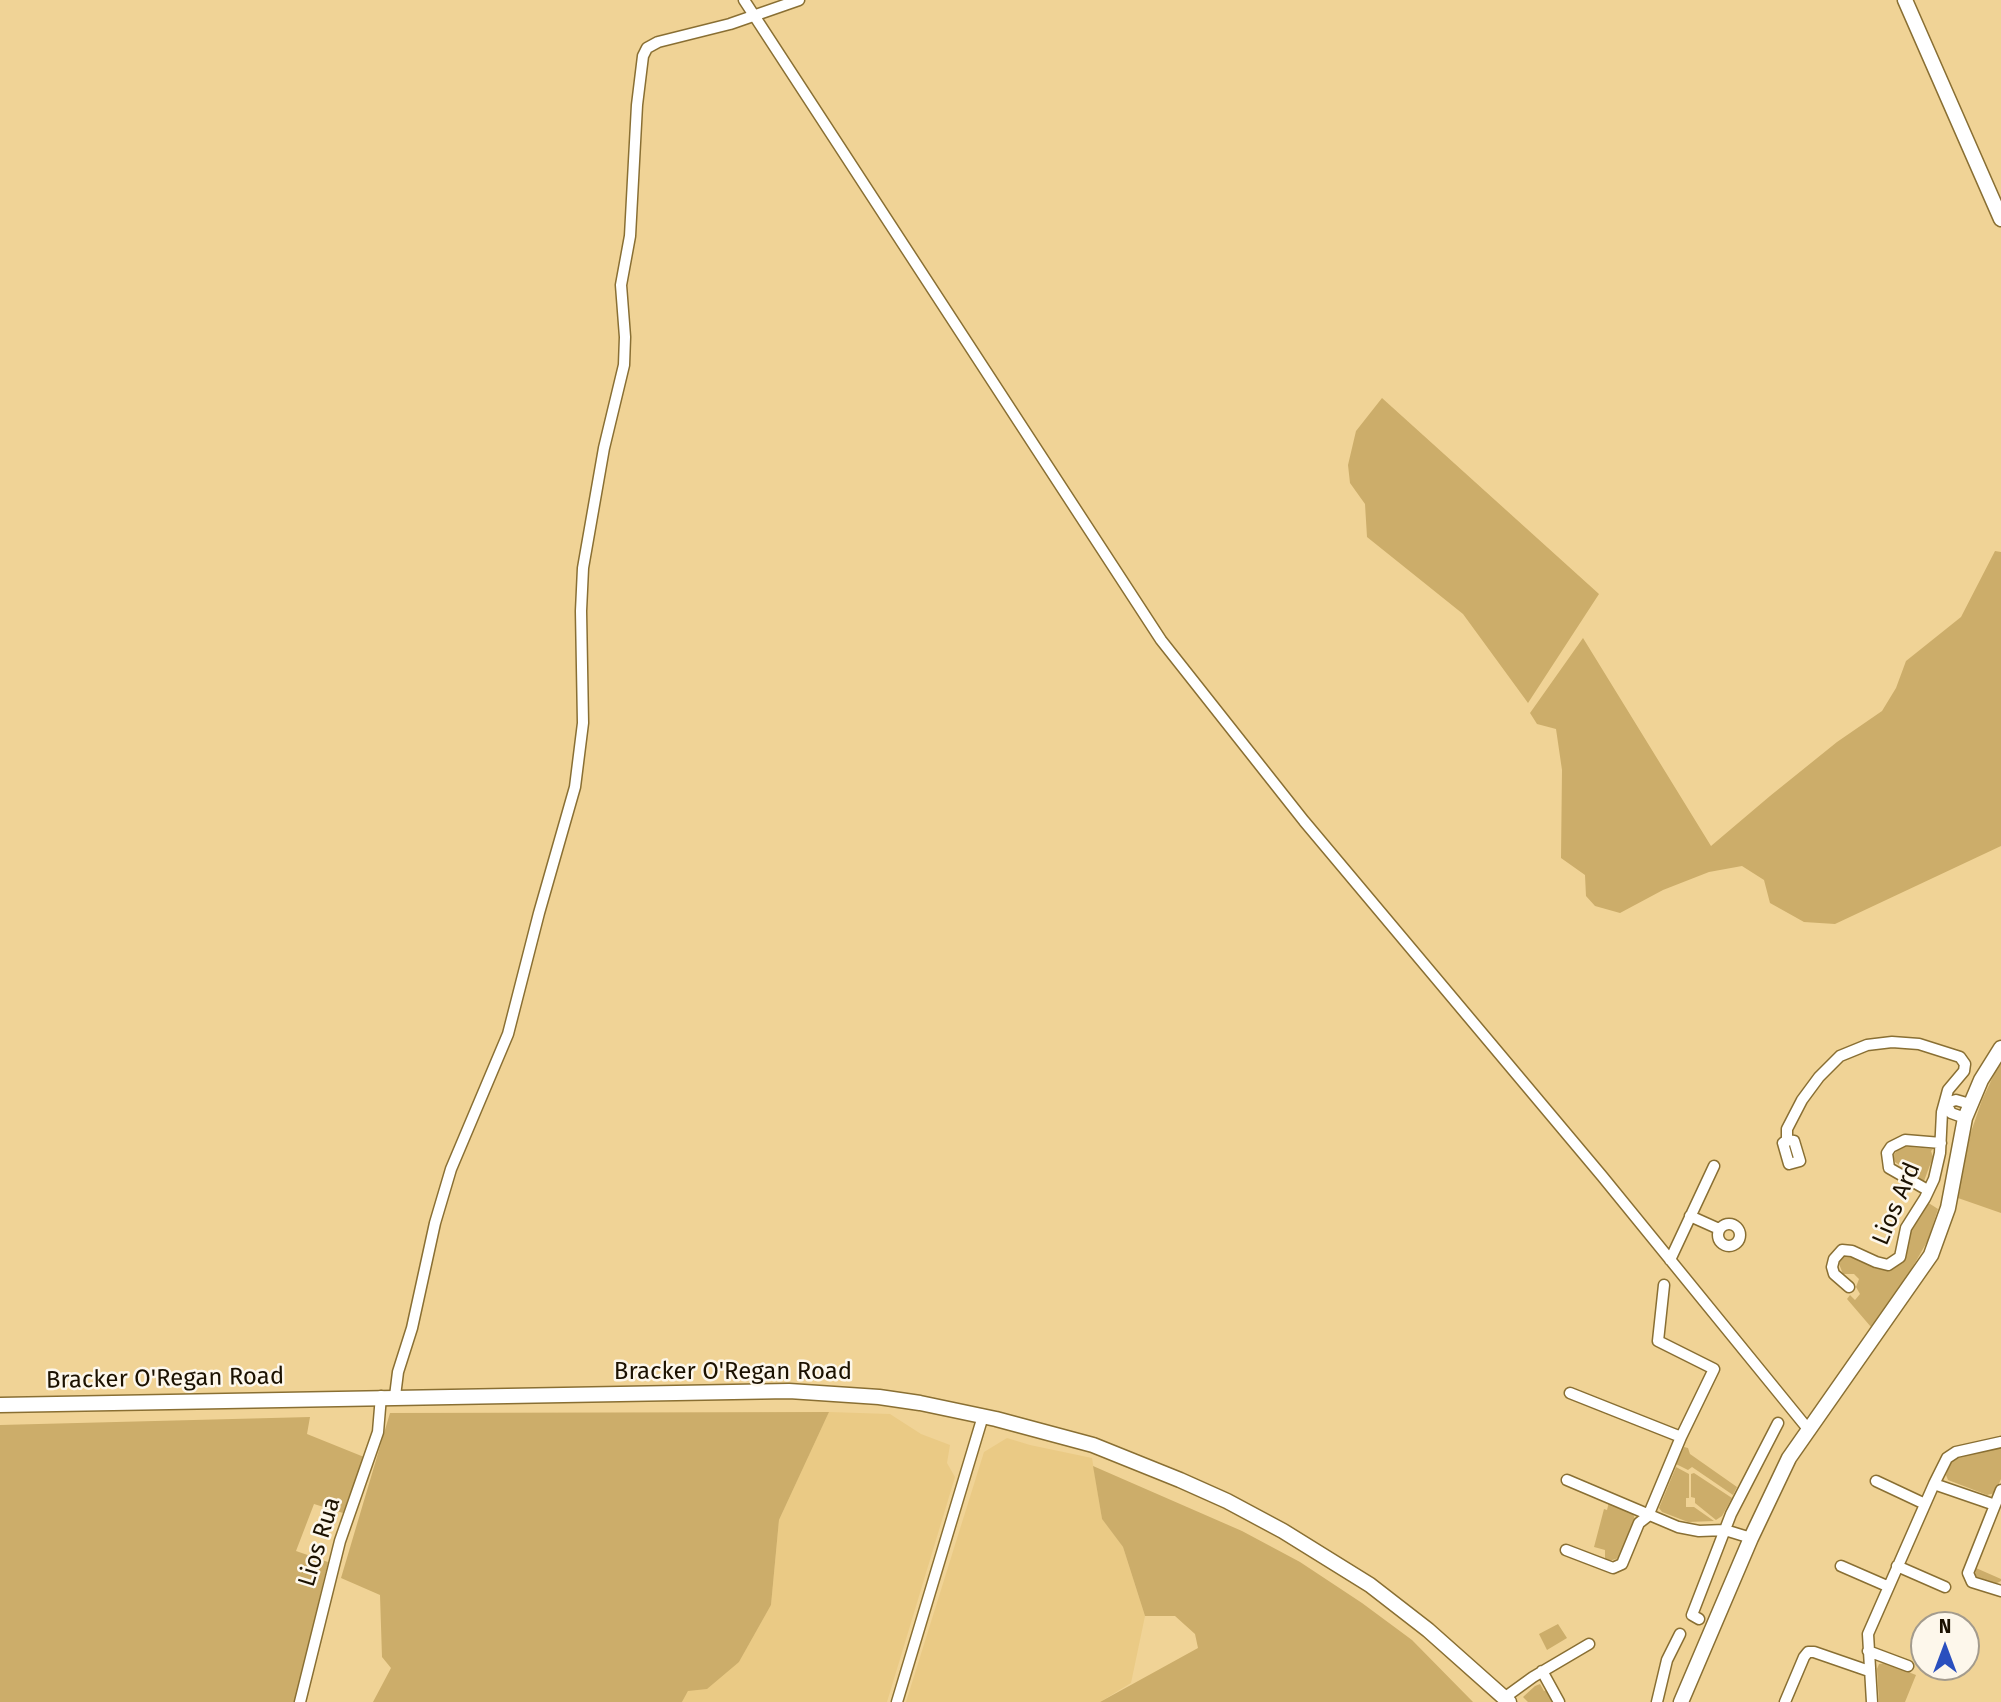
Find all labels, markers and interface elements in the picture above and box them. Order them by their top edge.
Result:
street label: Lios Ard [1867,1158,1927,1250]
street label: Bracker O'Regan Road [614,1358,852,1386]
street label: Bracker O'Regan Road [46,1363,284,1395]
street label: Lios Rua [293,1494,347,1590]
north arrow [1910,1611,1980,1681]
text: N [1939,1615,1951,1638]

